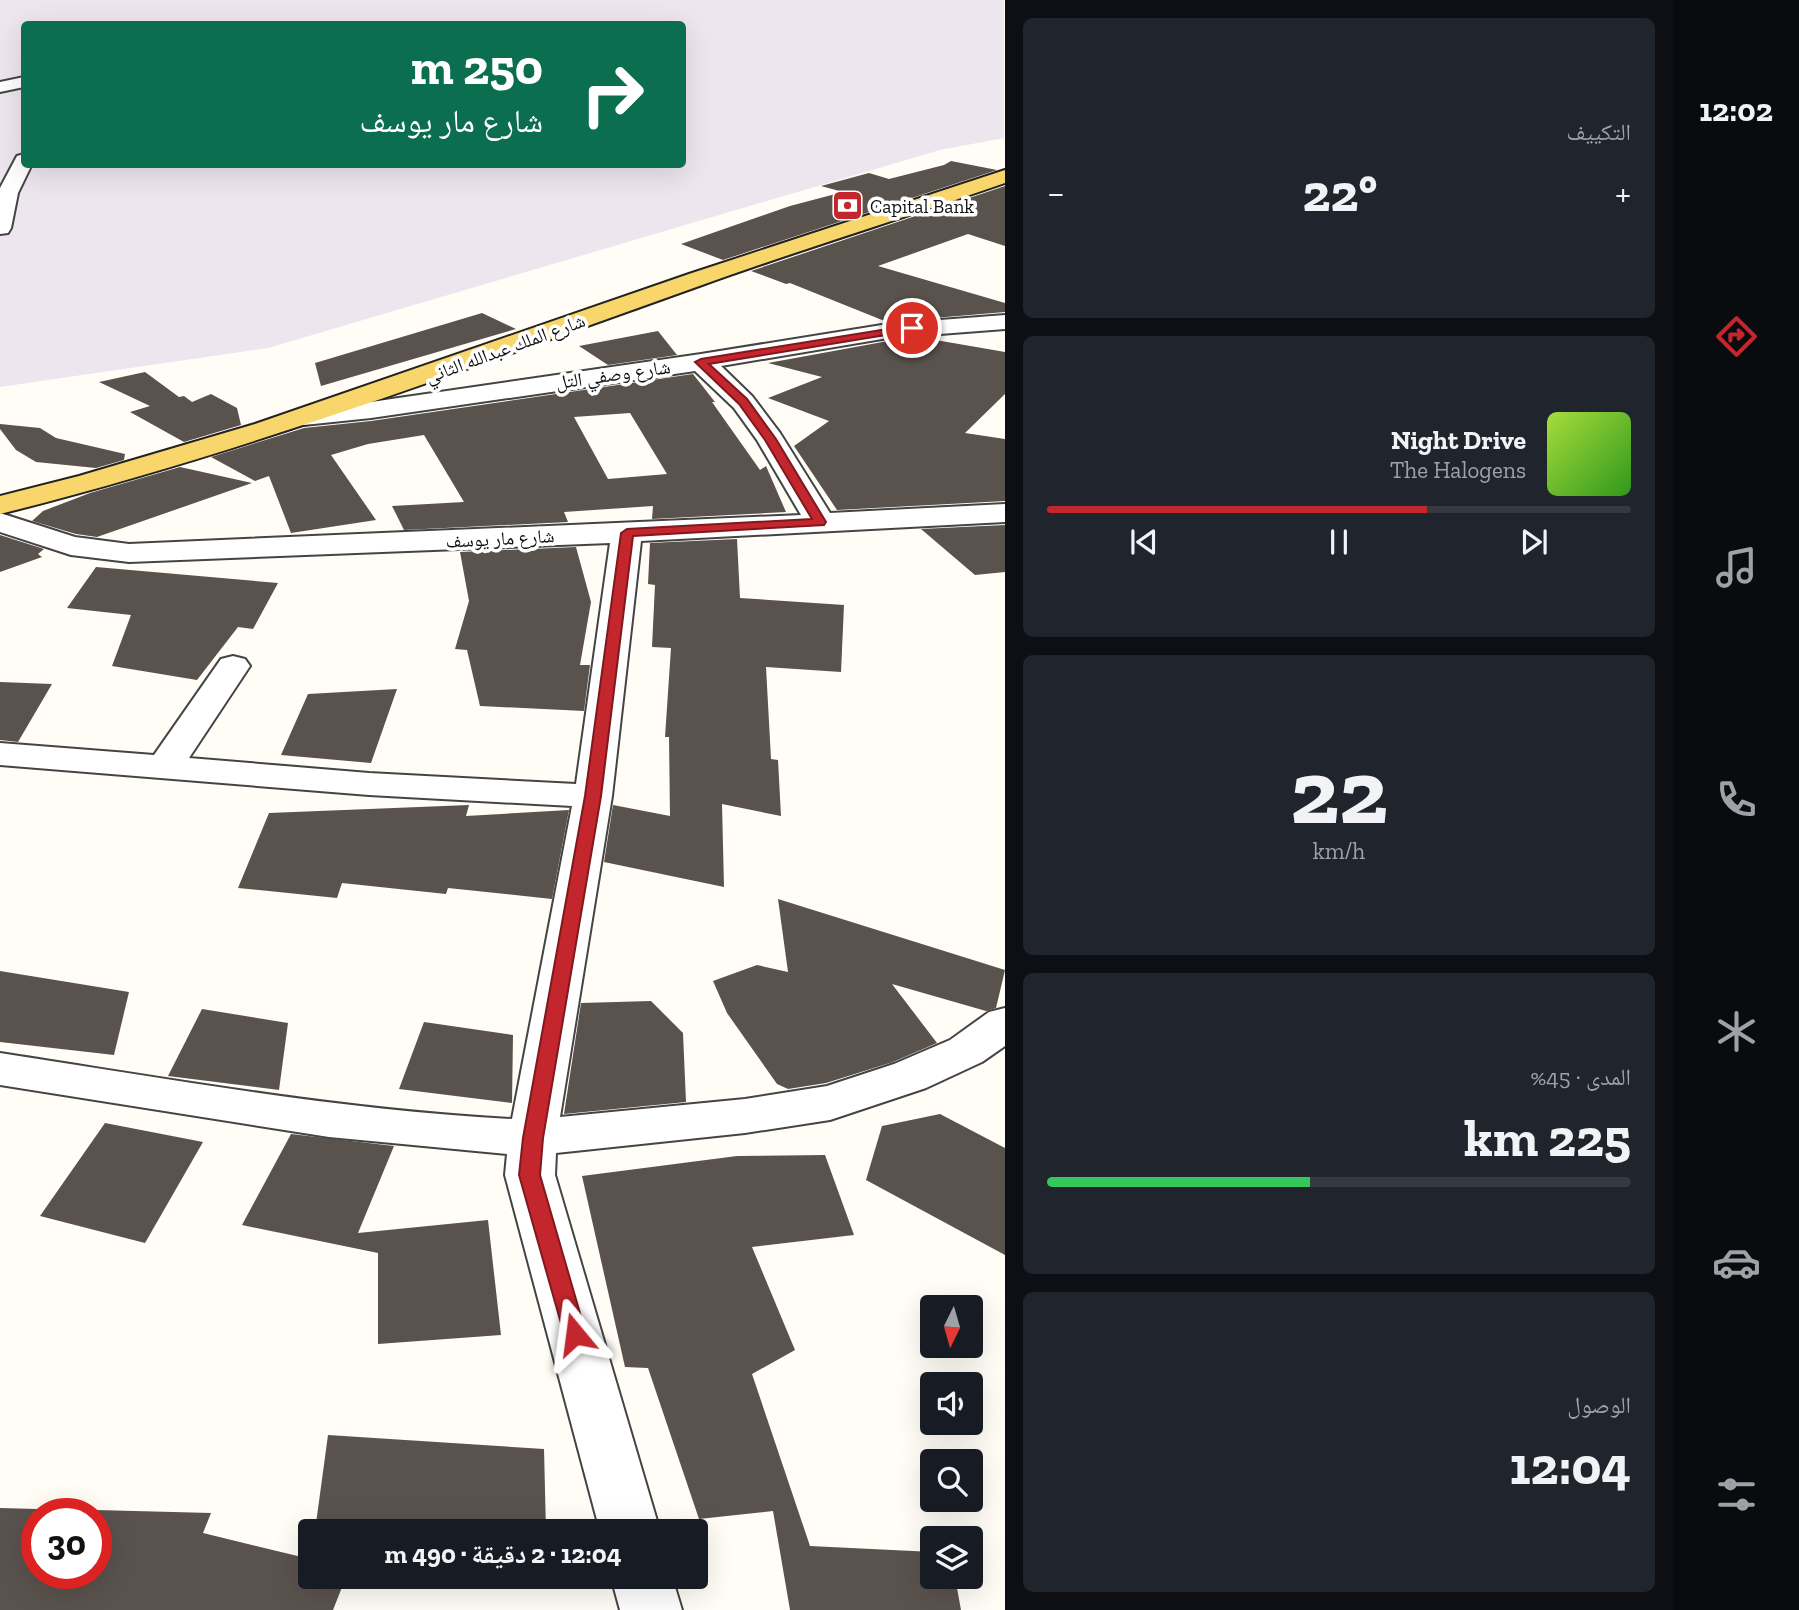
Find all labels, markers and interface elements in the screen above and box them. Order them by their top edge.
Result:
text: 250 m [411,38,543,97]
icon: right [567,49,658,140]
text: 12:02 [1699,91,1773,129]
text: شارع مار يوسف [359,102,543,140]
text: التكييف [1566,118,1631,146]
text: 22° [1303,162,1377,224]
text: − [1047,170,1065,216]
text: + [1615,170,1631,216]
bank icon: Capital Bank [830,189,864,223]
place label: Capital Bank [870,195,974,218]
pin [882,298,942,358]
street label: شارع الملك عبدالله الثاني [422,309,590,392]
icon: arrive [893,309,931,347]
icon: directions [1712,312,1761,361]
street label: شارع وصفي التل [554,355,672,398]
text: Night Drive [1391,424,1526,456]
text: The Halogens [1390,456,1526,484]
icon: previous [1125,523,1163,561]
icon: pause [1320,523,1358,561]
icon: next [1515,523,1553,561]
street label: شارع مار يوسف [445,524,555,553]
icon: music [1712,543,1761,592]
text: 22 [1290,737,1388,846]
icon: phone [1712,775,1761,824]
text: km/h [1313,837,1365,865]
icon: climate [1712,1007,1761,1056]
text: المدى · 45% [1531,1063,1631,1091]
text: 225 km [1464,1107,1631,1169]
icon: car [1712,1238,1761,1287]
north arrow [920,1295,984,1358]
map controls [920,1295,983,1589]
position arrow [538,1297,612,1371]
button: sound [920,1372,983,1435]
text: الوصول [1567,1391,1631,1419]
text: 12:04 [1510,1435,1631,1497]
button: search [920,1449,983,1512]
icon: filters [1712,1470,1761,1519]
speed limit sign: 30 [21,1498,112,1589]
button: layers [920,1526,983,1589]
text: 12:04 · 2 دقيقة · 490 m [385,1538,621,1570]

